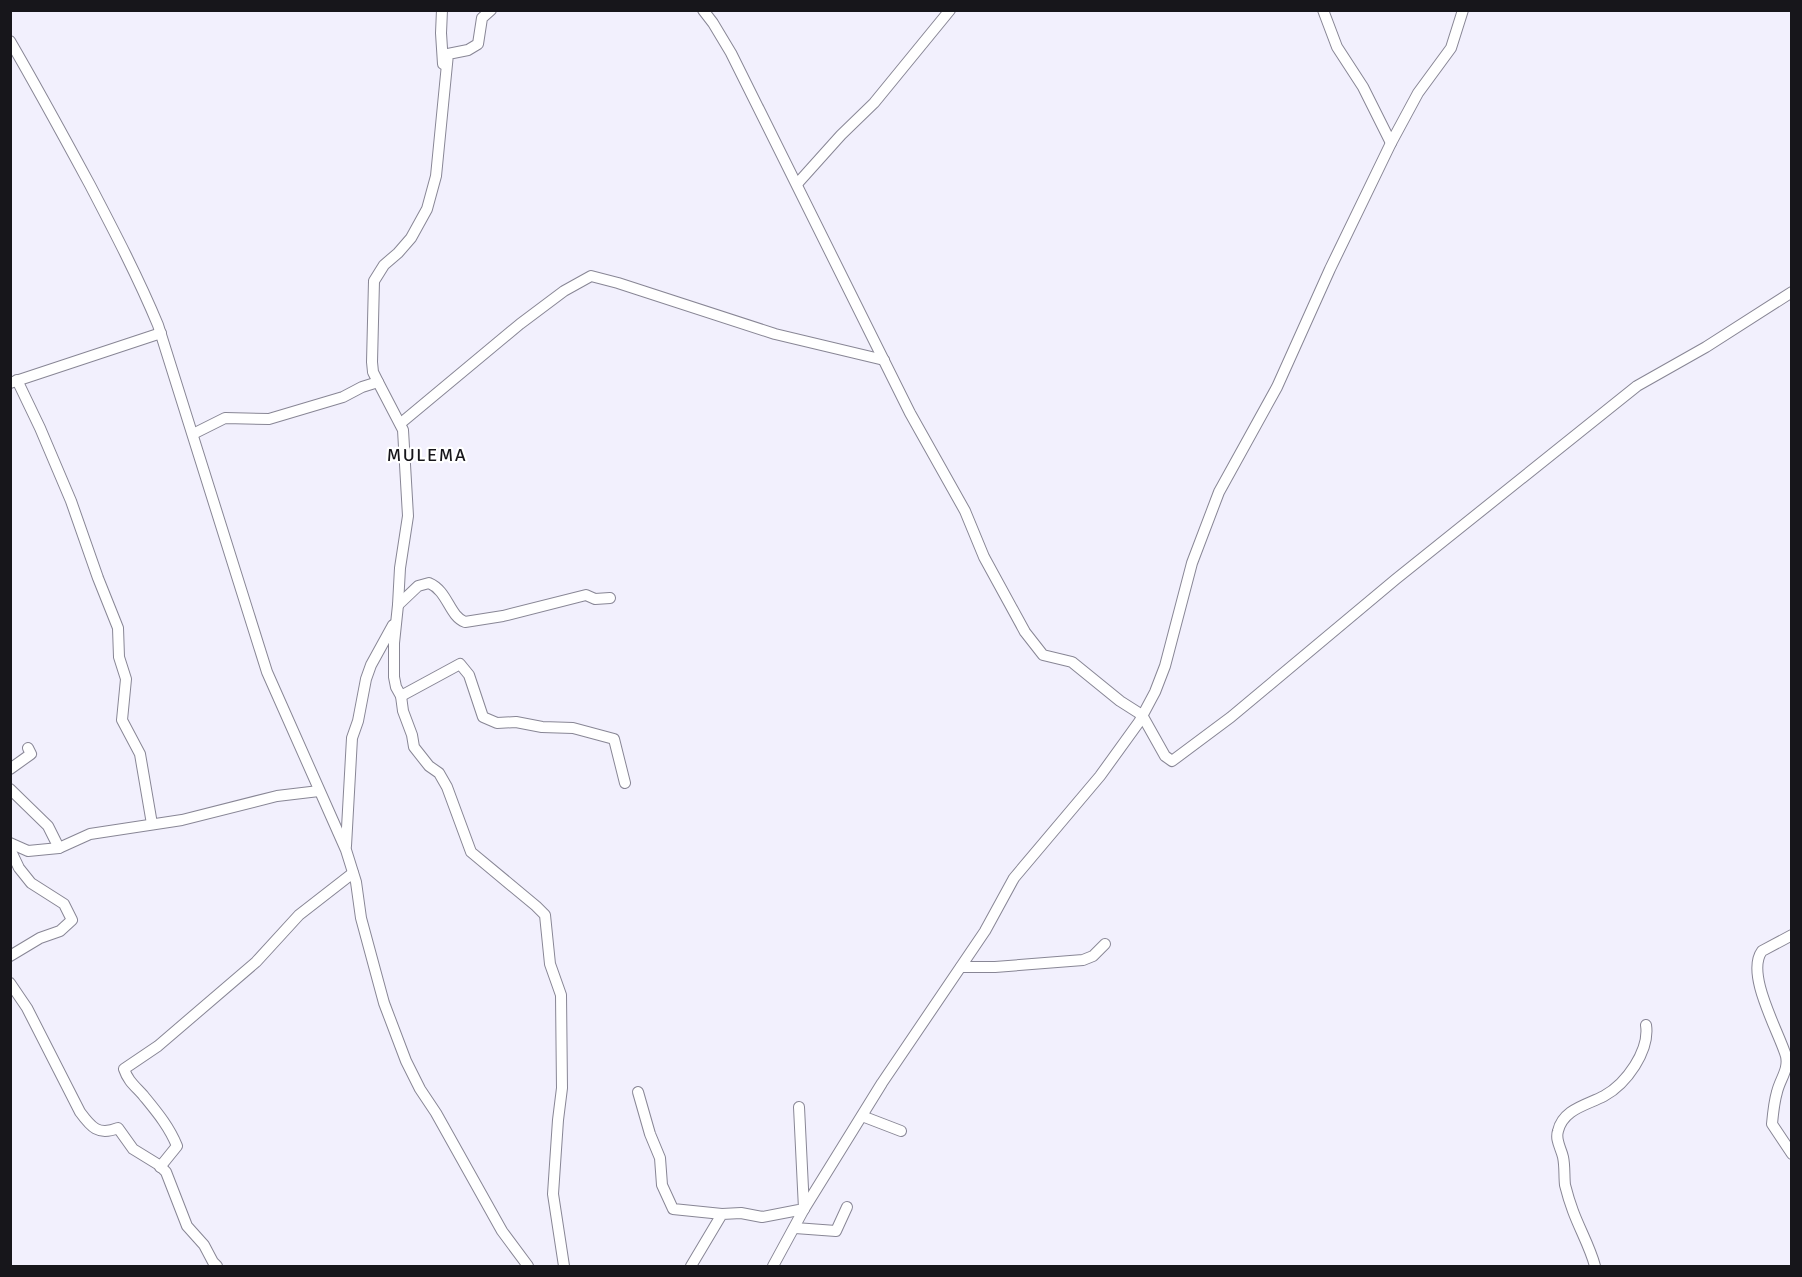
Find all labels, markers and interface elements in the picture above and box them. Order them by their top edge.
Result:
district label: MULEMA [387,444,467,466]

